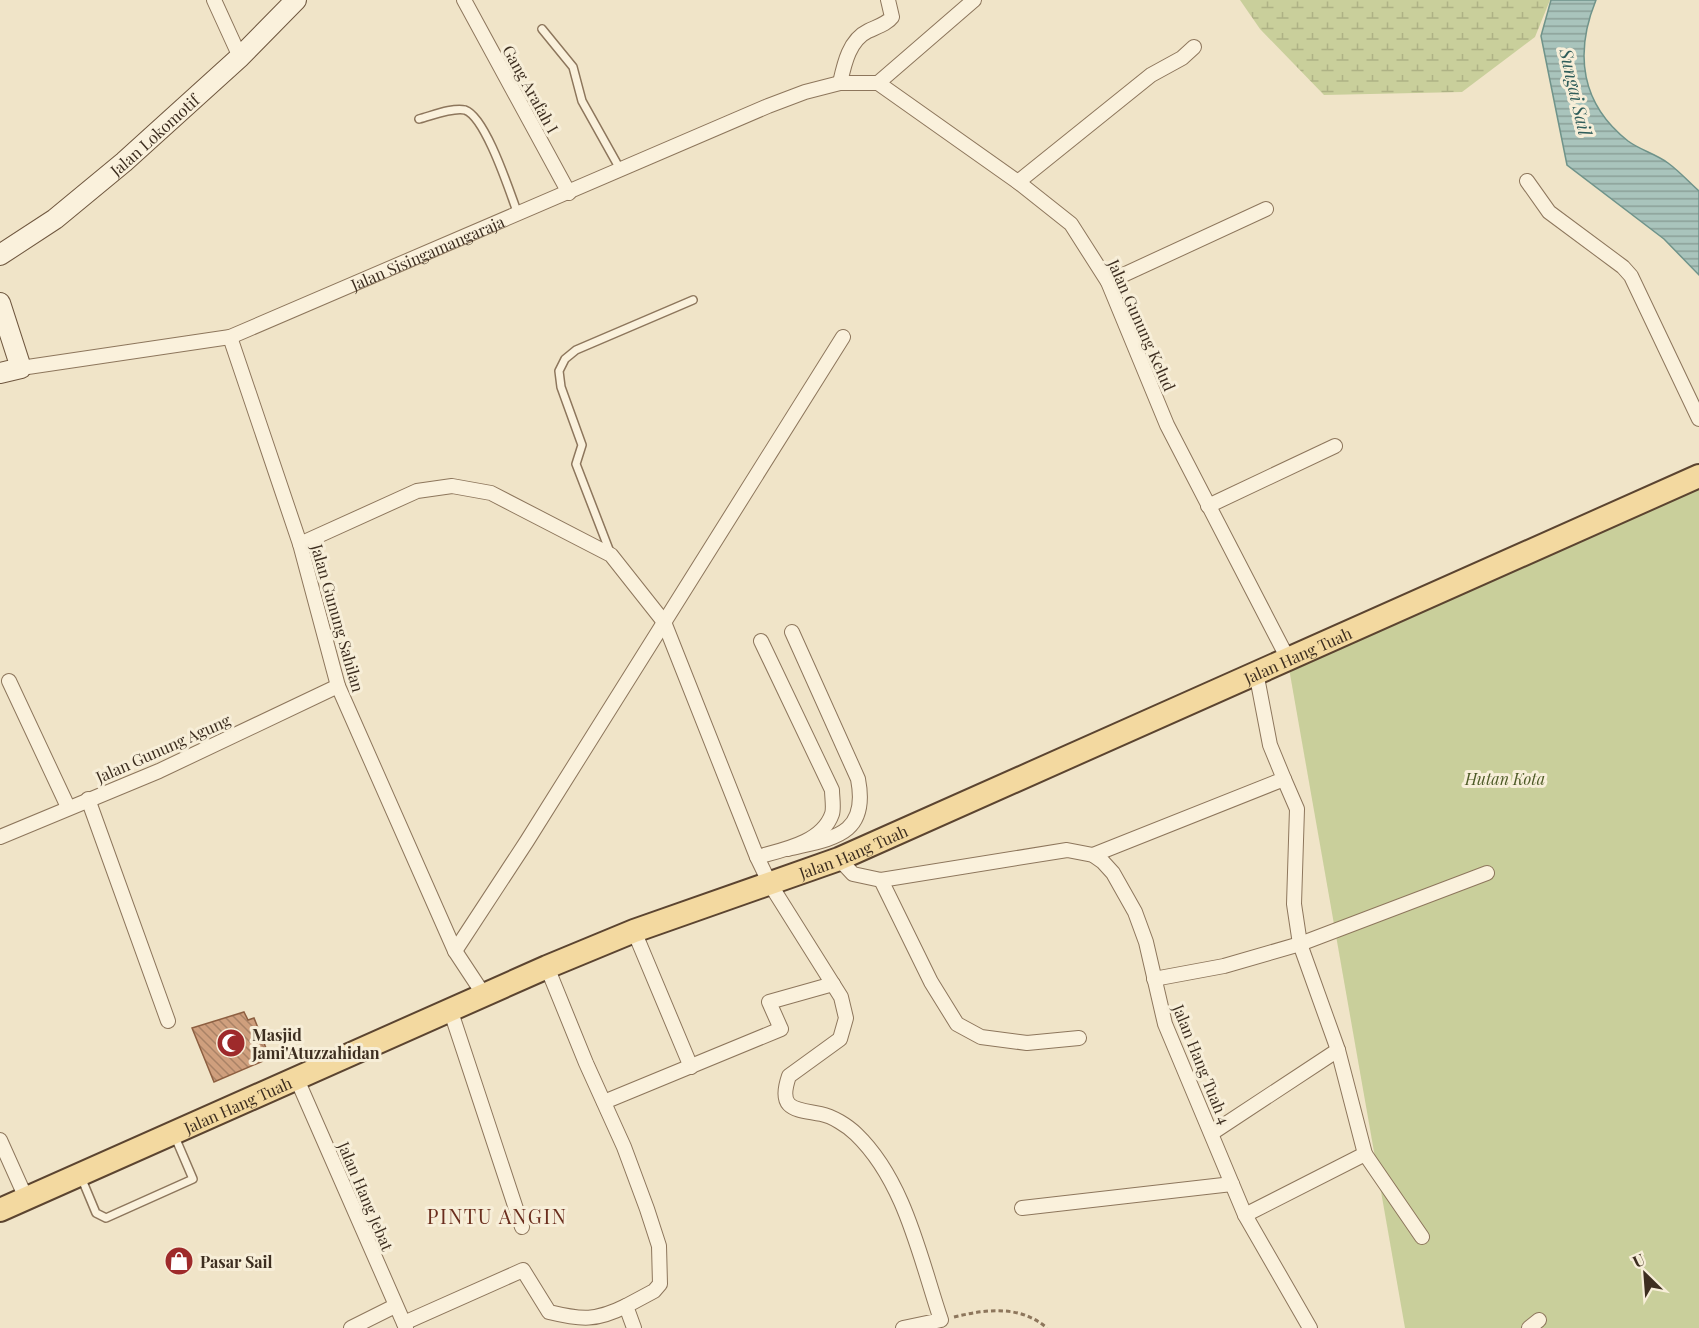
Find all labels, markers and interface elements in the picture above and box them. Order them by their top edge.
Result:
street label: Gang Arafah I [498,41,564,137]
water label: Sungai Sail [1554,45,1598,139]
street label: Jalan Lokomotif [104,88,204,181]
street label: Jalan Sisingamangaraja [346,210,507,295]
street label: Jalan Gunung Kelud [1103,255,1180,394]
street label: Jalan Gunung Sahilan [307,541,369,695]
street label: Jalan Hang Tuah [1239,621,1355,688]
street label: Jalan Gunung Agung [91,709,234,788]
park label: Hutan Kota [1464,768,1545,789]
street label: Jalan Hang Tuah [795,819,911,883]
street label: Jalan Hang Tuah 4 [1168,1000,1236,1127]
place label: Masjid Jami'Atuzzahidan [251,1024,380,1063]
mosque icon: Masjid Jami'Atuzzahidan [215,1027,247,1059]
street label: Jalan Hang Tuah [179,1071,295,1138]
street label: Jalan Hang Jebat [333,1137,399,1254]
district label: PINTU ANGIN [427,1202,567,1229]
north arrow [1615,1244,1675,1304]
shop icon: Pasar Sail [163,1245,195,1277]
text: U [1629,1248,1648,1272]
place label: Pasar Sail [200,1251,273,1272]

